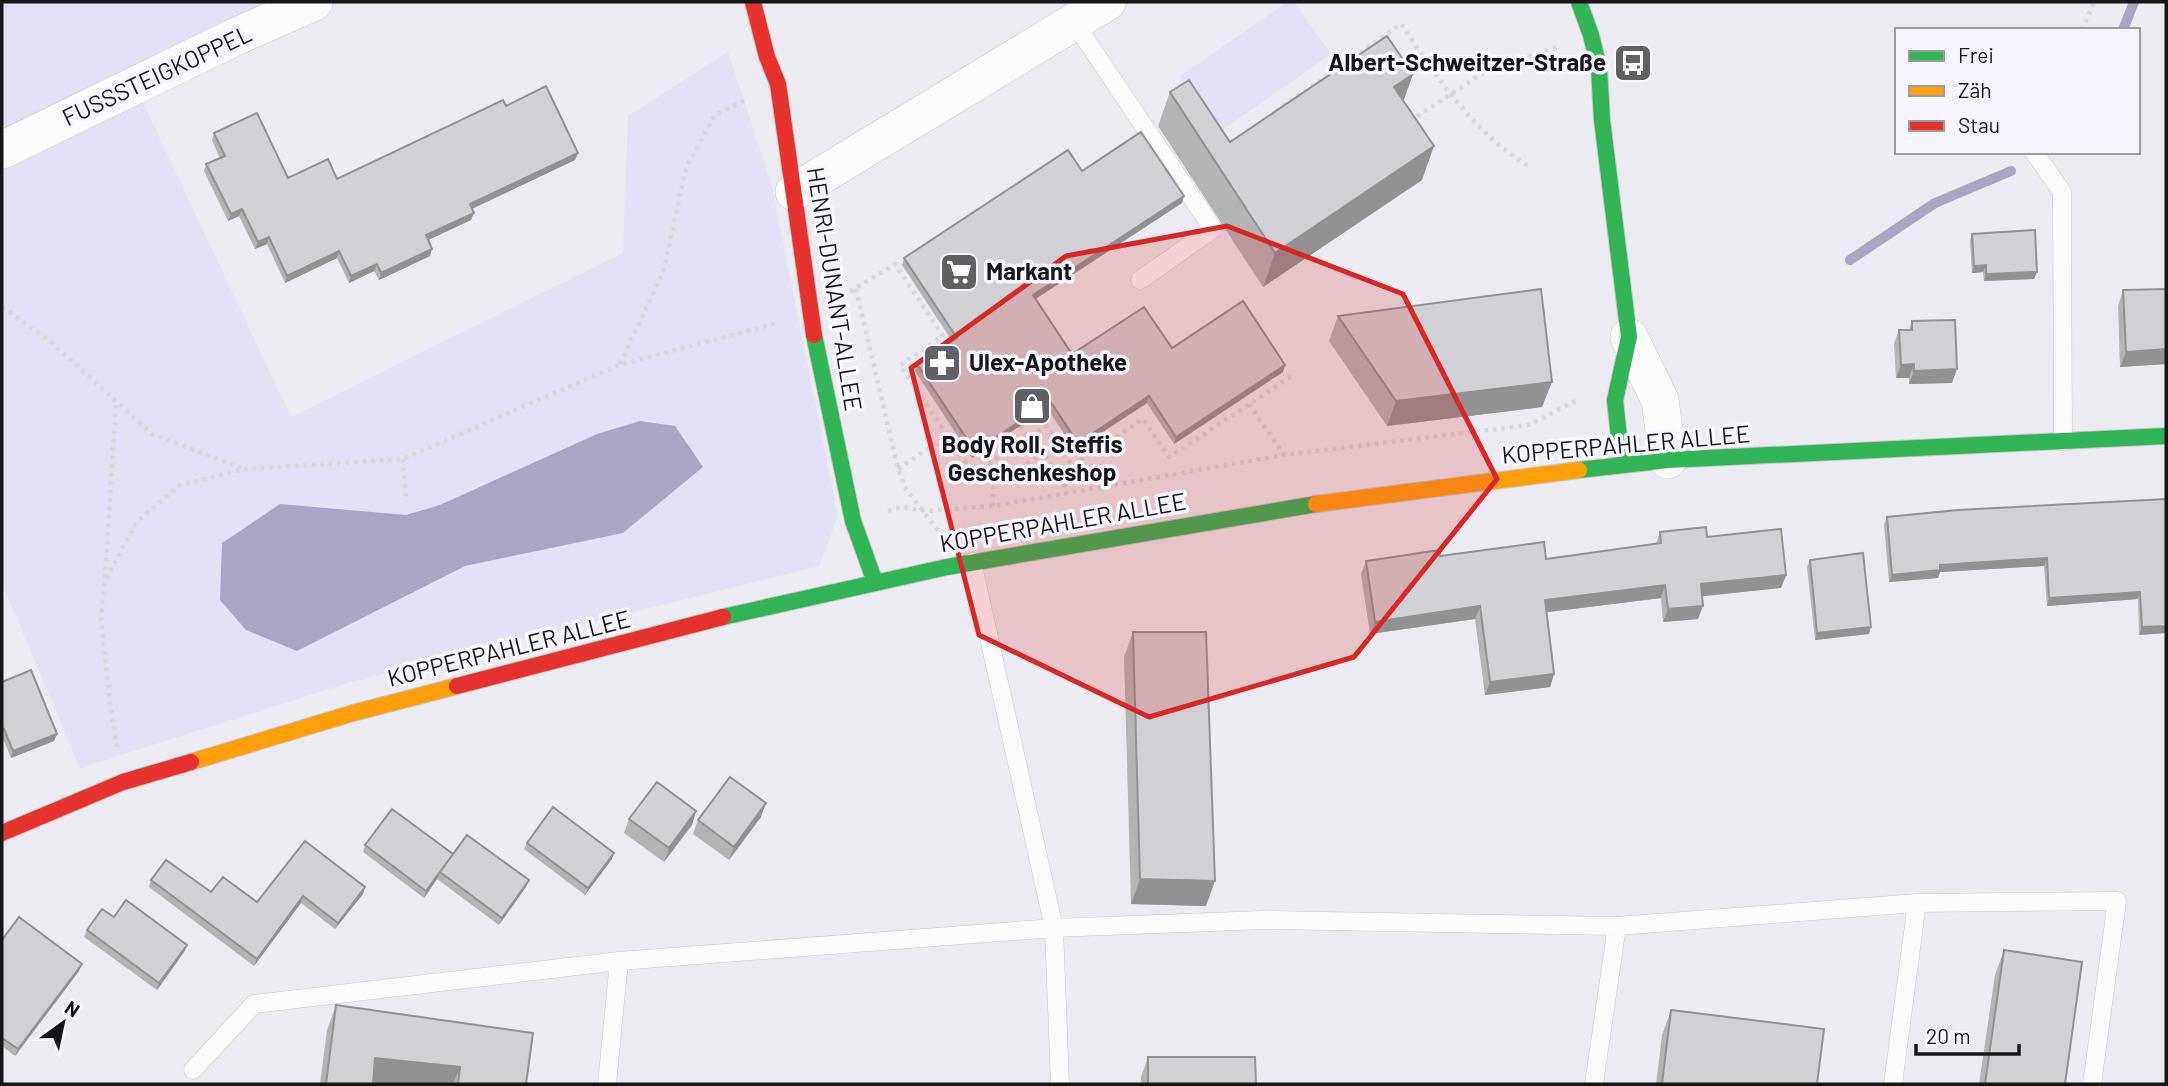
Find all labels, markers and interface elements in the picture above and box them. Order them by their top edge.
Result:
street label: FUSSSTEIGKOPPEL [57,18,256,131]
legend [1895,28,2140,154]
bus stop icon: Albert-Schweitzer-Straße [1612,42,1654,84]
text: Frei [1958,42,1994,67]
place label: Albert-Schweitzer-Straße [1328,47,1606,76]
text: Zäh [1958,77,1992,102]
text: Stau [1958,112,2000,137]
street label: HENRI-DUNANT-ALLEE [802,165,869,413]
supermarket icon: Markant [938,251,980,293]
place label: Markant [986,256,1072,285]
pharmacy icon: Ulex-Apotheke [921,342,963,384]
place label: Ulex-Apotheke [969,347,1127,376]
shop icon: Body Roll, Steffis Geschenkeshop [1011,385,1053,427]
street label: KOPPERPAHLER ALLEE [1500,418,1751,469]
place label: Body Roll, Steffis Geschenkeshop [942,429,1122,486]
street label: KOPPERPAHLER ALLEE [937,486,1188,557]
street label: KOPPERPAHLER ALLEE [384,603,633,692]
north arrow [28,988,98,1058]
text: N [61,995,84,1021]
scale bar [1916,1012,2019,1056]
text: 20 m [1926,1023,1971,1048]

